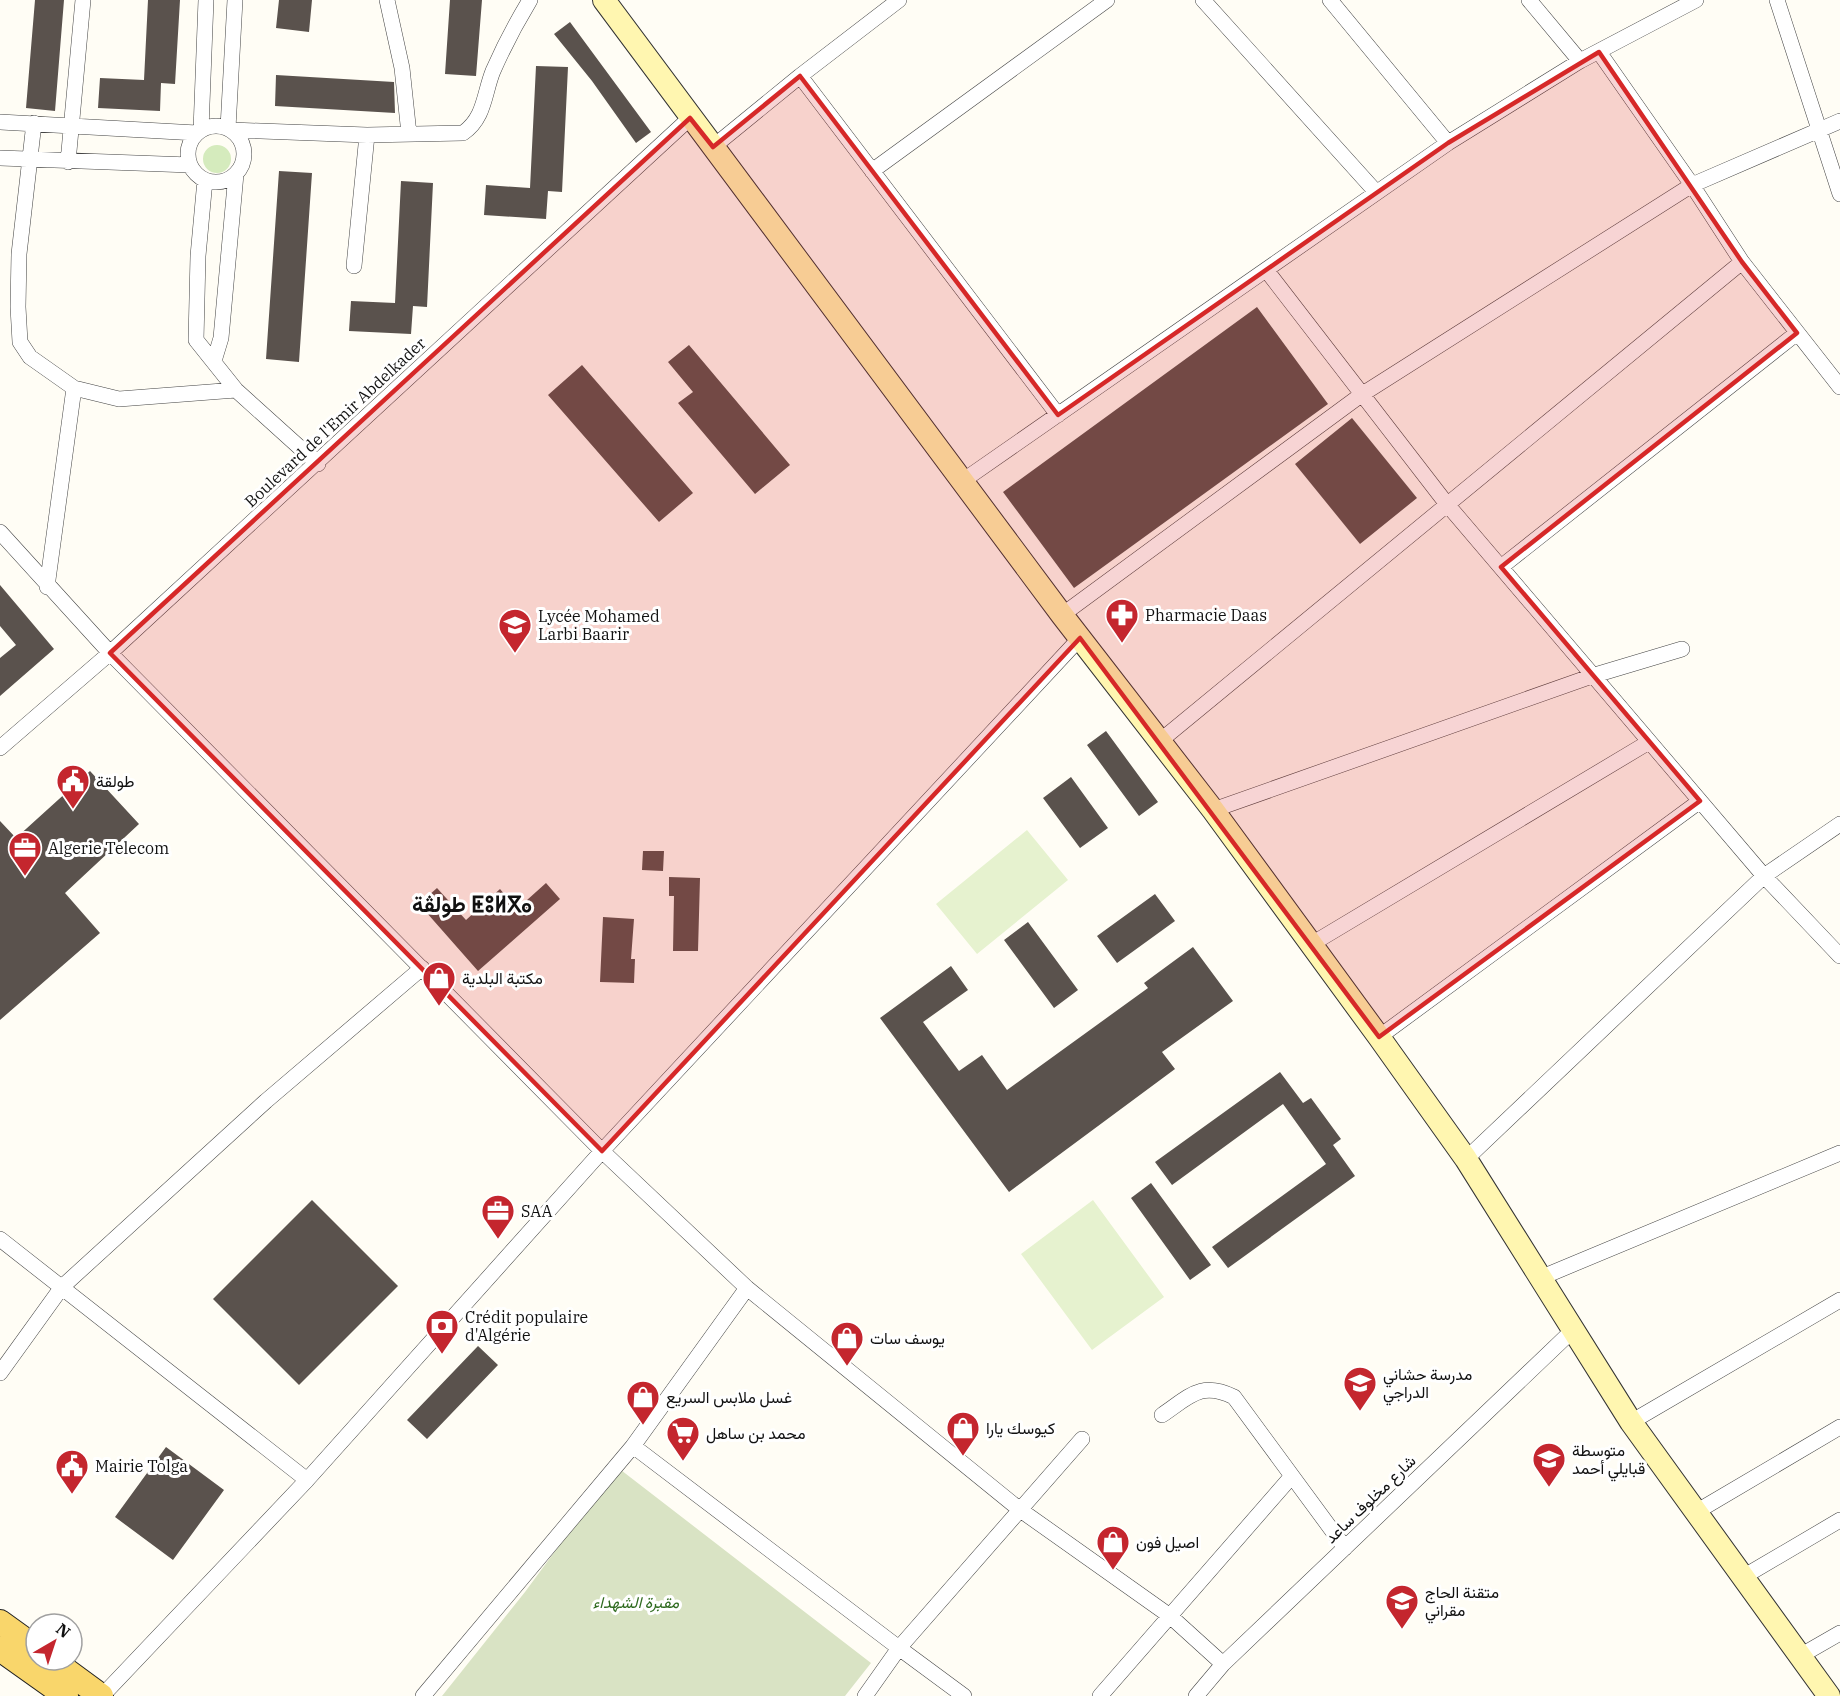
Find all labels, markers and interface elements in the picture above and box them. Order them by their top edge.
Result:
street label: Boulevard de l'Emir Abdelkader [240,333,430,511]
pharmacy icon: Pharmacie Daas [1104,597,1140,644]
place label: Pharmacie Daas [1145,605,1267,625]
place label: Lycée Mohamed Larbi Baarir [538,606,660,644]
school or university icon: Lycée Mohamed Larbi Baarir [497,607,533,654]
public building icon: طولقة [55,763,91,810]
place label: طولقة [96,771,134,792]
office icon: Algerie Telecom [7,830,43,877]
place label: Algerie Telecom [48,838,169,858]
district label: طولڤة ⵟⵓⵍⴳⴰ [412,889,532,918]
shop icon: مكتبة البلدية [421,960,457,1007]
place label: مكتبة البلدية [462,968,543,988]
office icon: SAA [480,1193,516,1240]
place label: SAA [521,1201,552,1221]
place label: Crédit populaire d'Algérie [465,1307,588,1345]
bank icon: Crédit populaire d'Algérie [424,1308,460,1355]
shop icon: يوسف سات [829,1320,865,1367]
place label: يوسف سات [870,1328,945,1349]
place label: مدرسة حشاني الدراجي [1383,1364,1472,1406]
school or university icon: مدرسة حشاني الدراجي [1342,1365,1378,1412]
shop icon: غسل ملابس السريع [625,1379,661,1426]
place label: غسل ملابس السريع [666,1387,792,1409]
shop icon: كيوسك يارا [945,1410,981,1457]
supermarket icon: محمد بن ساهل [665,1415,701,1462]
place label: كيوسك يارا [986,1418,1055,1439]
place label: محمد بن ساهل [706,1423,805,1444]
place label: متوسطة قبايلي أحمد [1572,1440,1645,1482]
school or university icon: متوسطة قبايلي أحمد [1531,1441,1567,1488]
public building icon: Mairie Tolga [54,1448,90,1495]
street label: شارع مخلوف ساعد [1320,1451,1421,1549]
place label: Mairie Tolga [95,1456,188,1476]
shop icon: اصيل فون [1095,1524,1131,1571]
place label: اصيل فون [1136,1532,1199,1553]
place label: متقنة الحاج مقراني [1425,1582,1499,1624]
school or university icon: متقنة الحاج مقراني [1384,1583,1420,1630]
park label: مقبرة الشهداء [593,1592,680,1613]
north arrow [24,1612,84,1672]
text: N [52,1619,75,1642]

